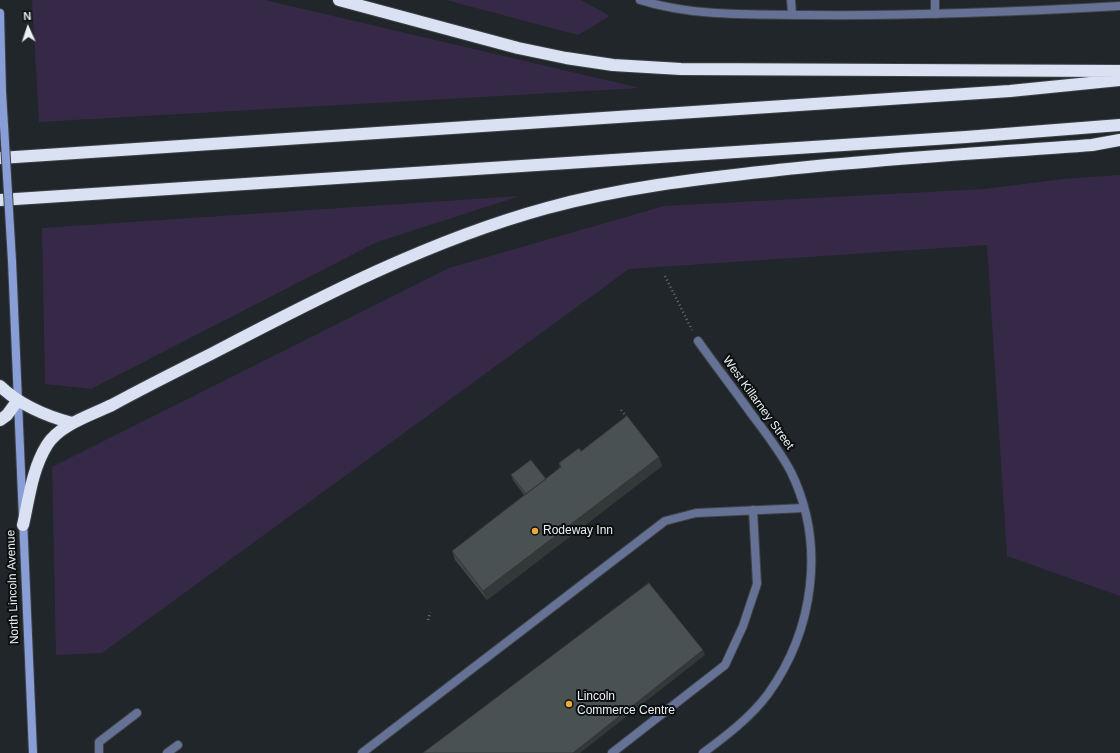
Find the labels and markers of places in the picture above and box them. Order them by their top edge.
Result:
place label: Rodeway Inn [543,524,613,538]
marker: Rodeway Inn [530,526,540,536]
place label: Lincoln Commerce Centre [577,690,675,718]
marker: Lincoln Commerce Centre [564,699,574,709]

